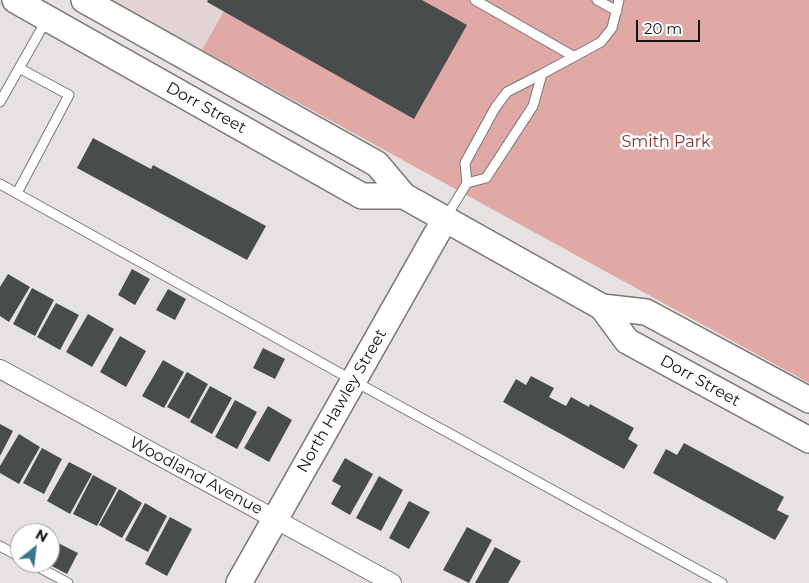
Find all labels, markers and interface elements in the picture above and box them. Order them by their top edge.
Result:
scale bar [639,10,703,42]
text: 20 m [644,19,682,38]
street label: Dorr Street [163,78,249,138]
park label: Smith Park [621,132,711,152]
street label: North Hawley Street [293,326,391,476]
street label: Dorr Street [657,351,743,411]
street label: Woodland Avenue [126,433,266,519]
north arrow [10,523,60,573]
text: N [32,525,51,546]

